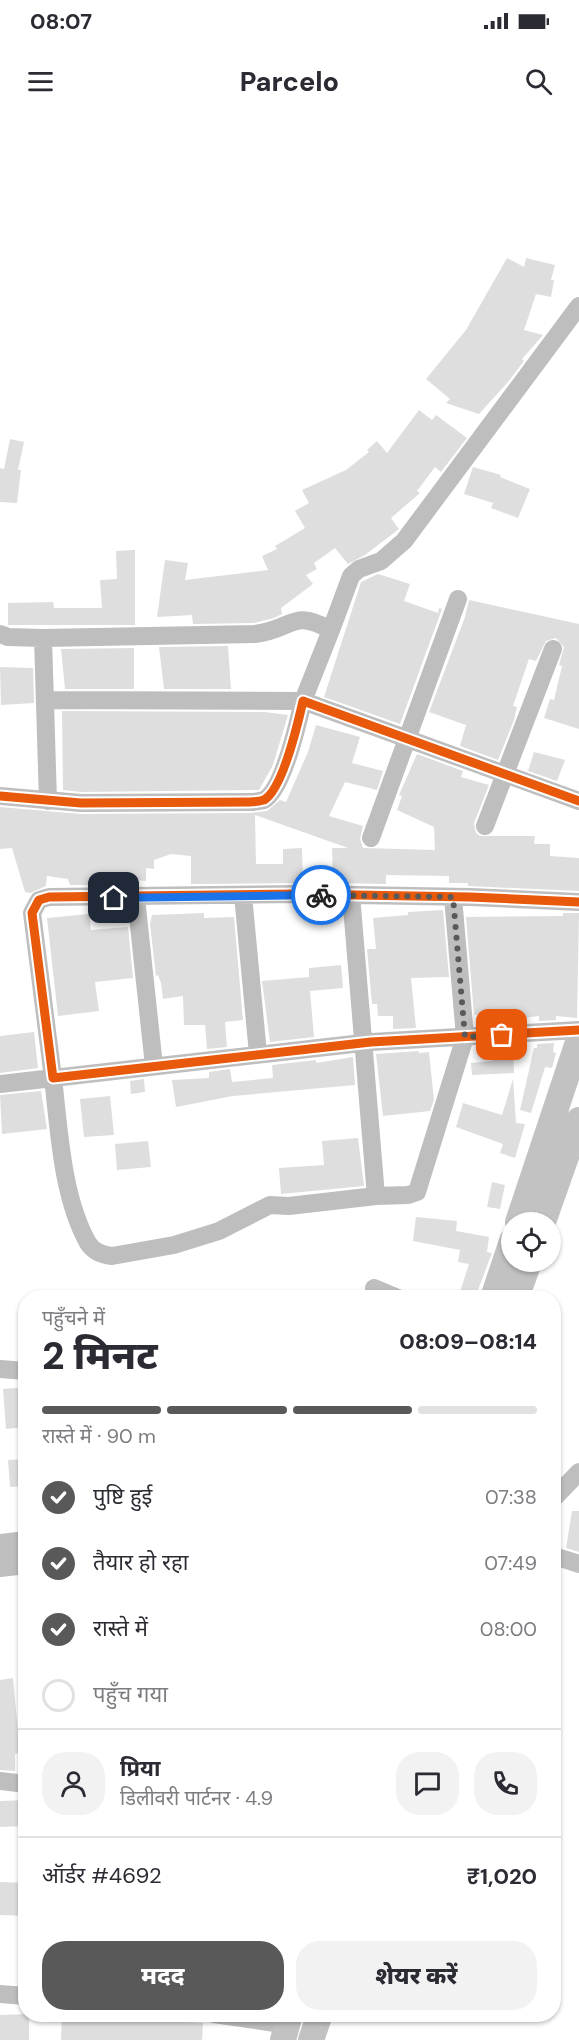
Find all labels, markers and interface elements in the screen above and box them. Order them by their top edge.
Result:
text: 08:07 [30,7,92,36]
text: Parcelo [240,64,339,99]
icon: menu [24,65,57,98]
icon: search [522,65,555,98]
courier [291,865,351,925]
pin [88,872,139,923]
icon: bike [305,879,338,912]
icon: home [97,881,130,914]
pin [476,1009,527,1060]
icon: bag [485,1018,518,1051]
map controls [501,1212,561,1272]
button: locate [501,1212,561,1272]
text: पहुँचने में [42,1305,105,1331]
text: 08:09–08:14 [399,1327,537,1356]
text: 2 मिनट [42,1330,158,1381]
text: रास्ते में · 90 m [42,1423,156,1449]
icon: check [42,1481,75,1514]
text: पुष्टि हुई [93,1482,152,1511]
text: 07:38 [485,1484,537,1510]
icon: check [42,1547,75,1580]
text: तैयार हो रहा [93,1548,188,1577]
text: 07:49 [484,1550,537,1576]
icon: check [42,1613,75,1646]
text: रास्ते में [93,1614,148,1643]
text: 08:00 [480,1616,537,1642]
text: पहुँच गया [93,1680,168,1709]
button: person [42,1752,105,1815]
button: chat [396,1752,459,1815]
button: phone [474,1752,537,1815]
text: प्रिया [120,1754,160,1783]
text: डिलीवरी पार्टनर · 4.9 [120,1785,273,1811]
text: ऑर्डर #4692 [42,1861,162,1890]
text: ₹1,020 [467,1862,537,1891]
button: मदद [42,1941,284,2010]
button: शेयर करें [296,1941,537,2010]

